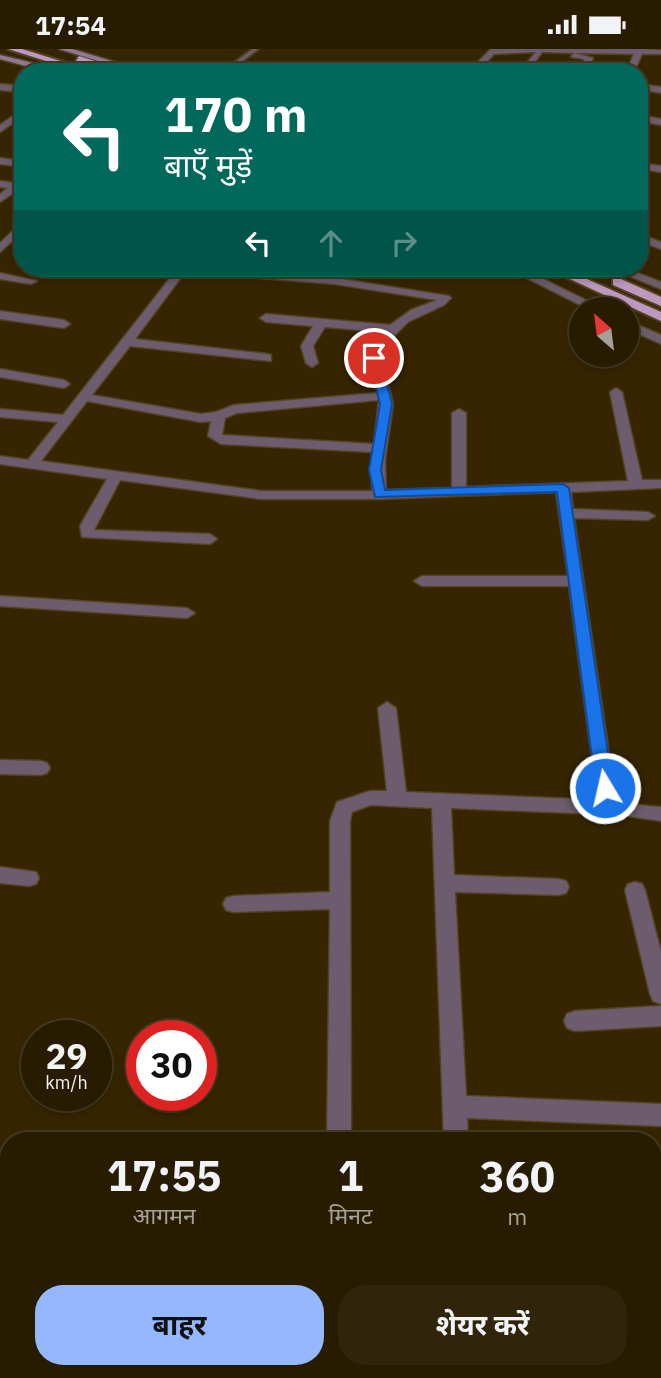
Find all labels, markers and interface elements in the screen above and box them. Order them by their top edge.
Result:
text: 17:54 [35,8,106,42]
text: 170 m [164,82,308,145]
icon: left [49,91,140,182]
text: बाएँ मुड़ें [164,144,252,186]
icon: left [239,224,277,262]
icon: ahead [312,224,350,262]
icon: right [385,224,423,262]
north arrow [569,297,639,367]
map controls [569,297,639,367]
pin [344,328,404,388]
icon: arrive [355,339,393,377]
position arrow [568,751,642,825]
speed limit sign: 30 [126,1020,217,1111]
text: 29 [45,1033,88,1079]
text: km/h [45,1071,88,1094]
text: 17:55 [107,1148,222,1203]
text: 1 [338,1148,363,1203]
text: 360 [479,1149,555,1204]
text: आगमन [133,1200,196,1230]
text: मिनट [328,1200,373,1230]
text: m [507,1201,527,1231]
button: बाहर [35,1285,324,1365]
button: शेयर करें [338,1285,627,1365]

